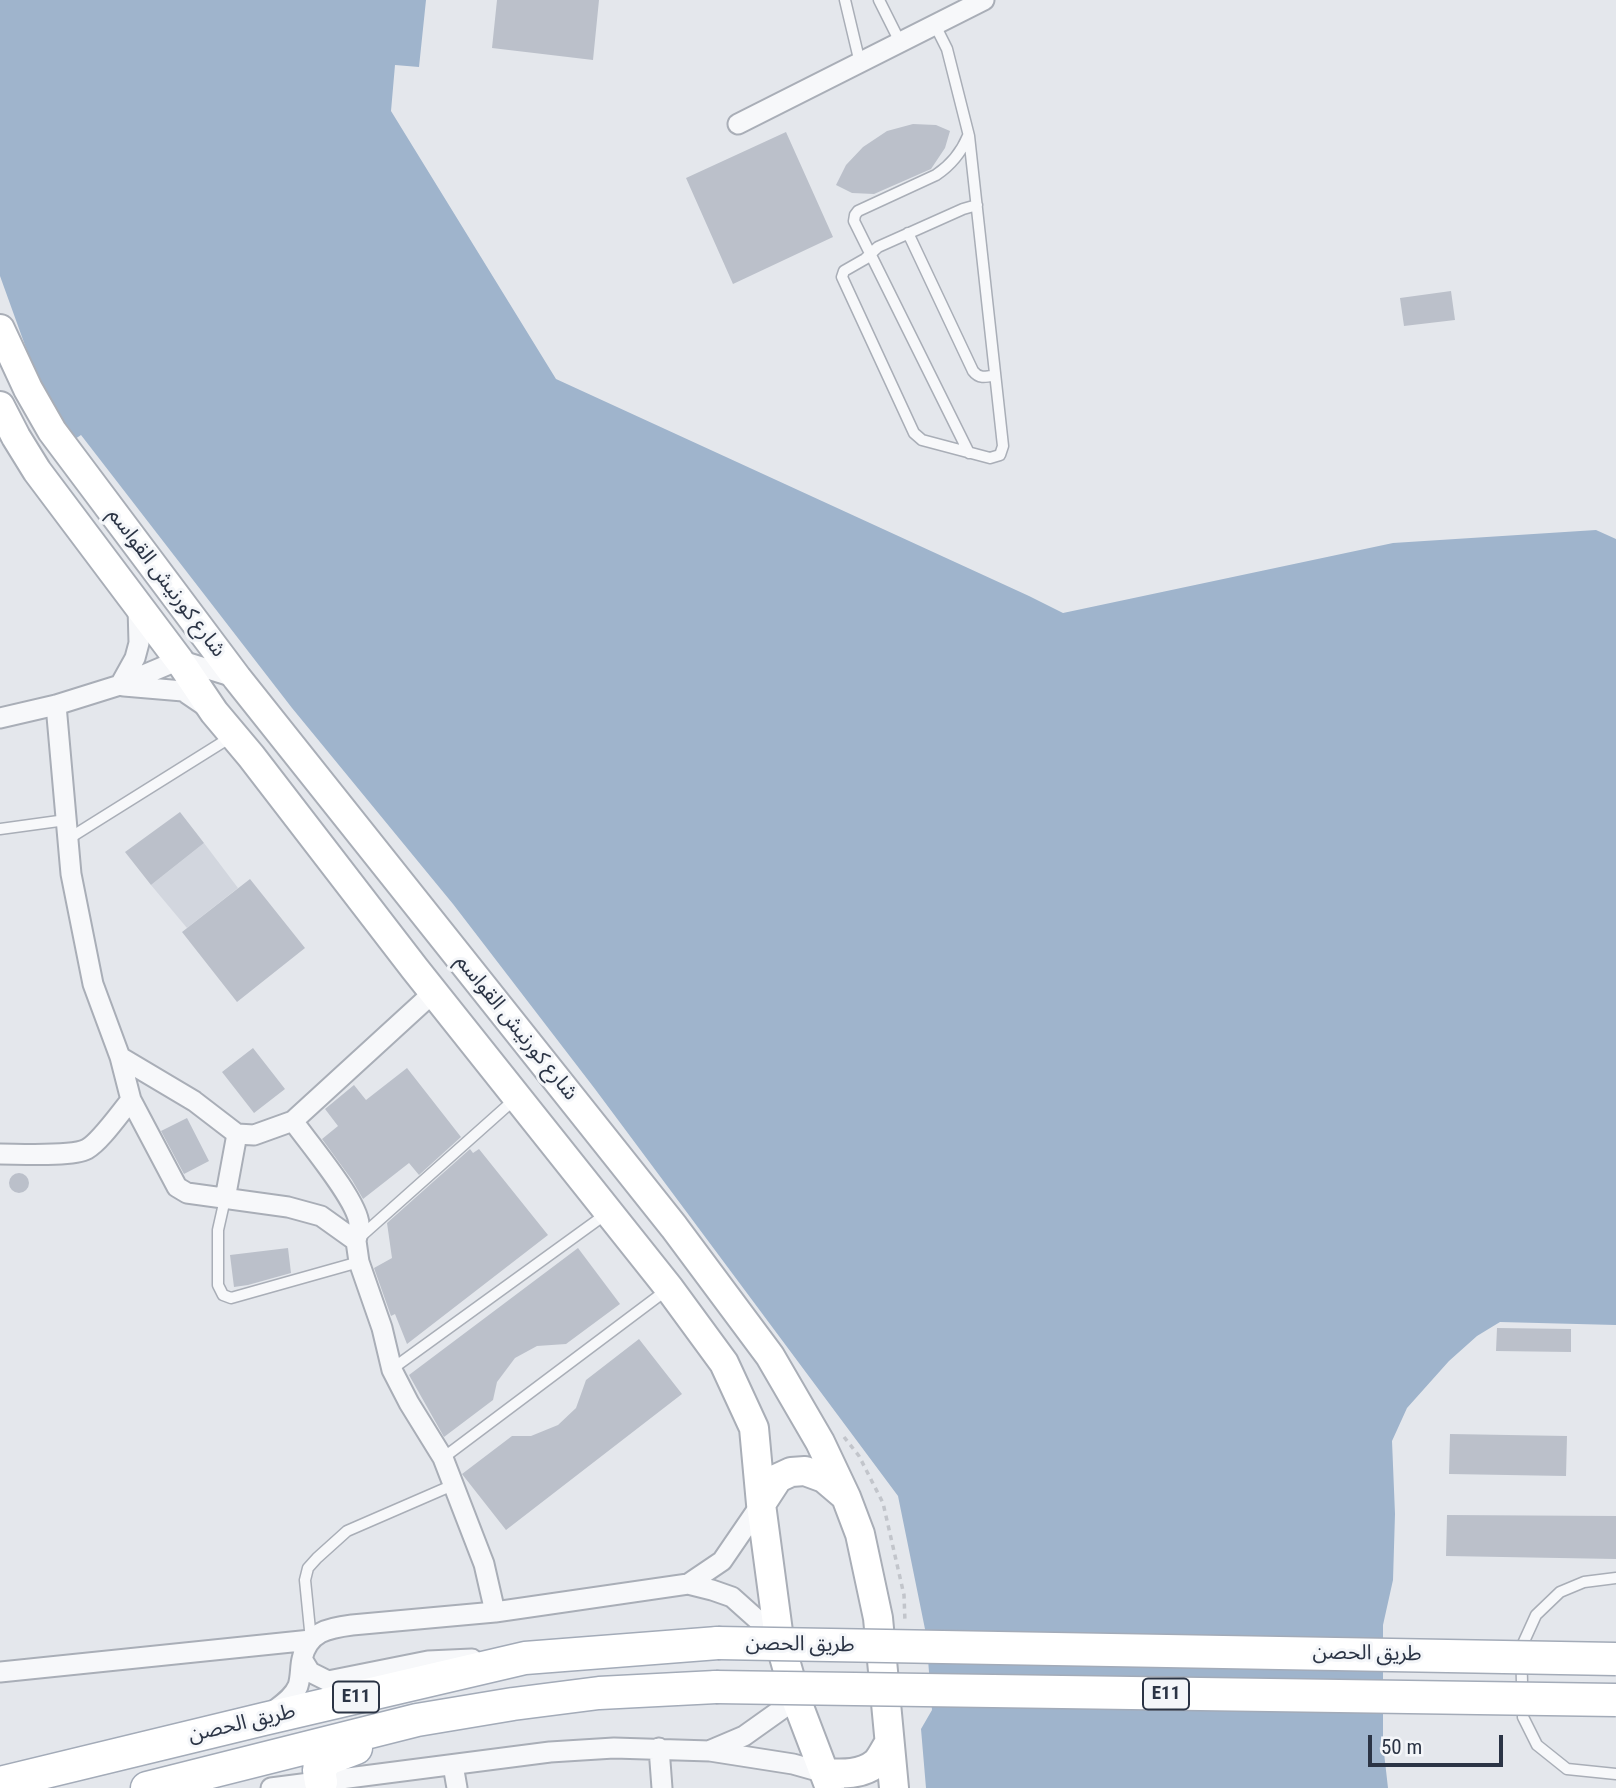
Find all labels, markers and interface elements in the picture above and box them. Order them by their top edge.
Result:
street label: شارع كورنيش القواسم [102,503,230,663]
street label: شارع كورنيش القواسم [449,950,583,1106]
street label: طريق الحصن [745,1631,855,1659]
street label: طريق الحصن [1312,1640,1422,1668]
road number: E11 [1143,1678,1189,1710]
road number: E11 [333,1681,379,1712]
street label: طريق الحصن [186,1699,298,1749]
scale bar [1371,1722,1506,1766]
text: 50 m [1381,1735,1422,1759]

